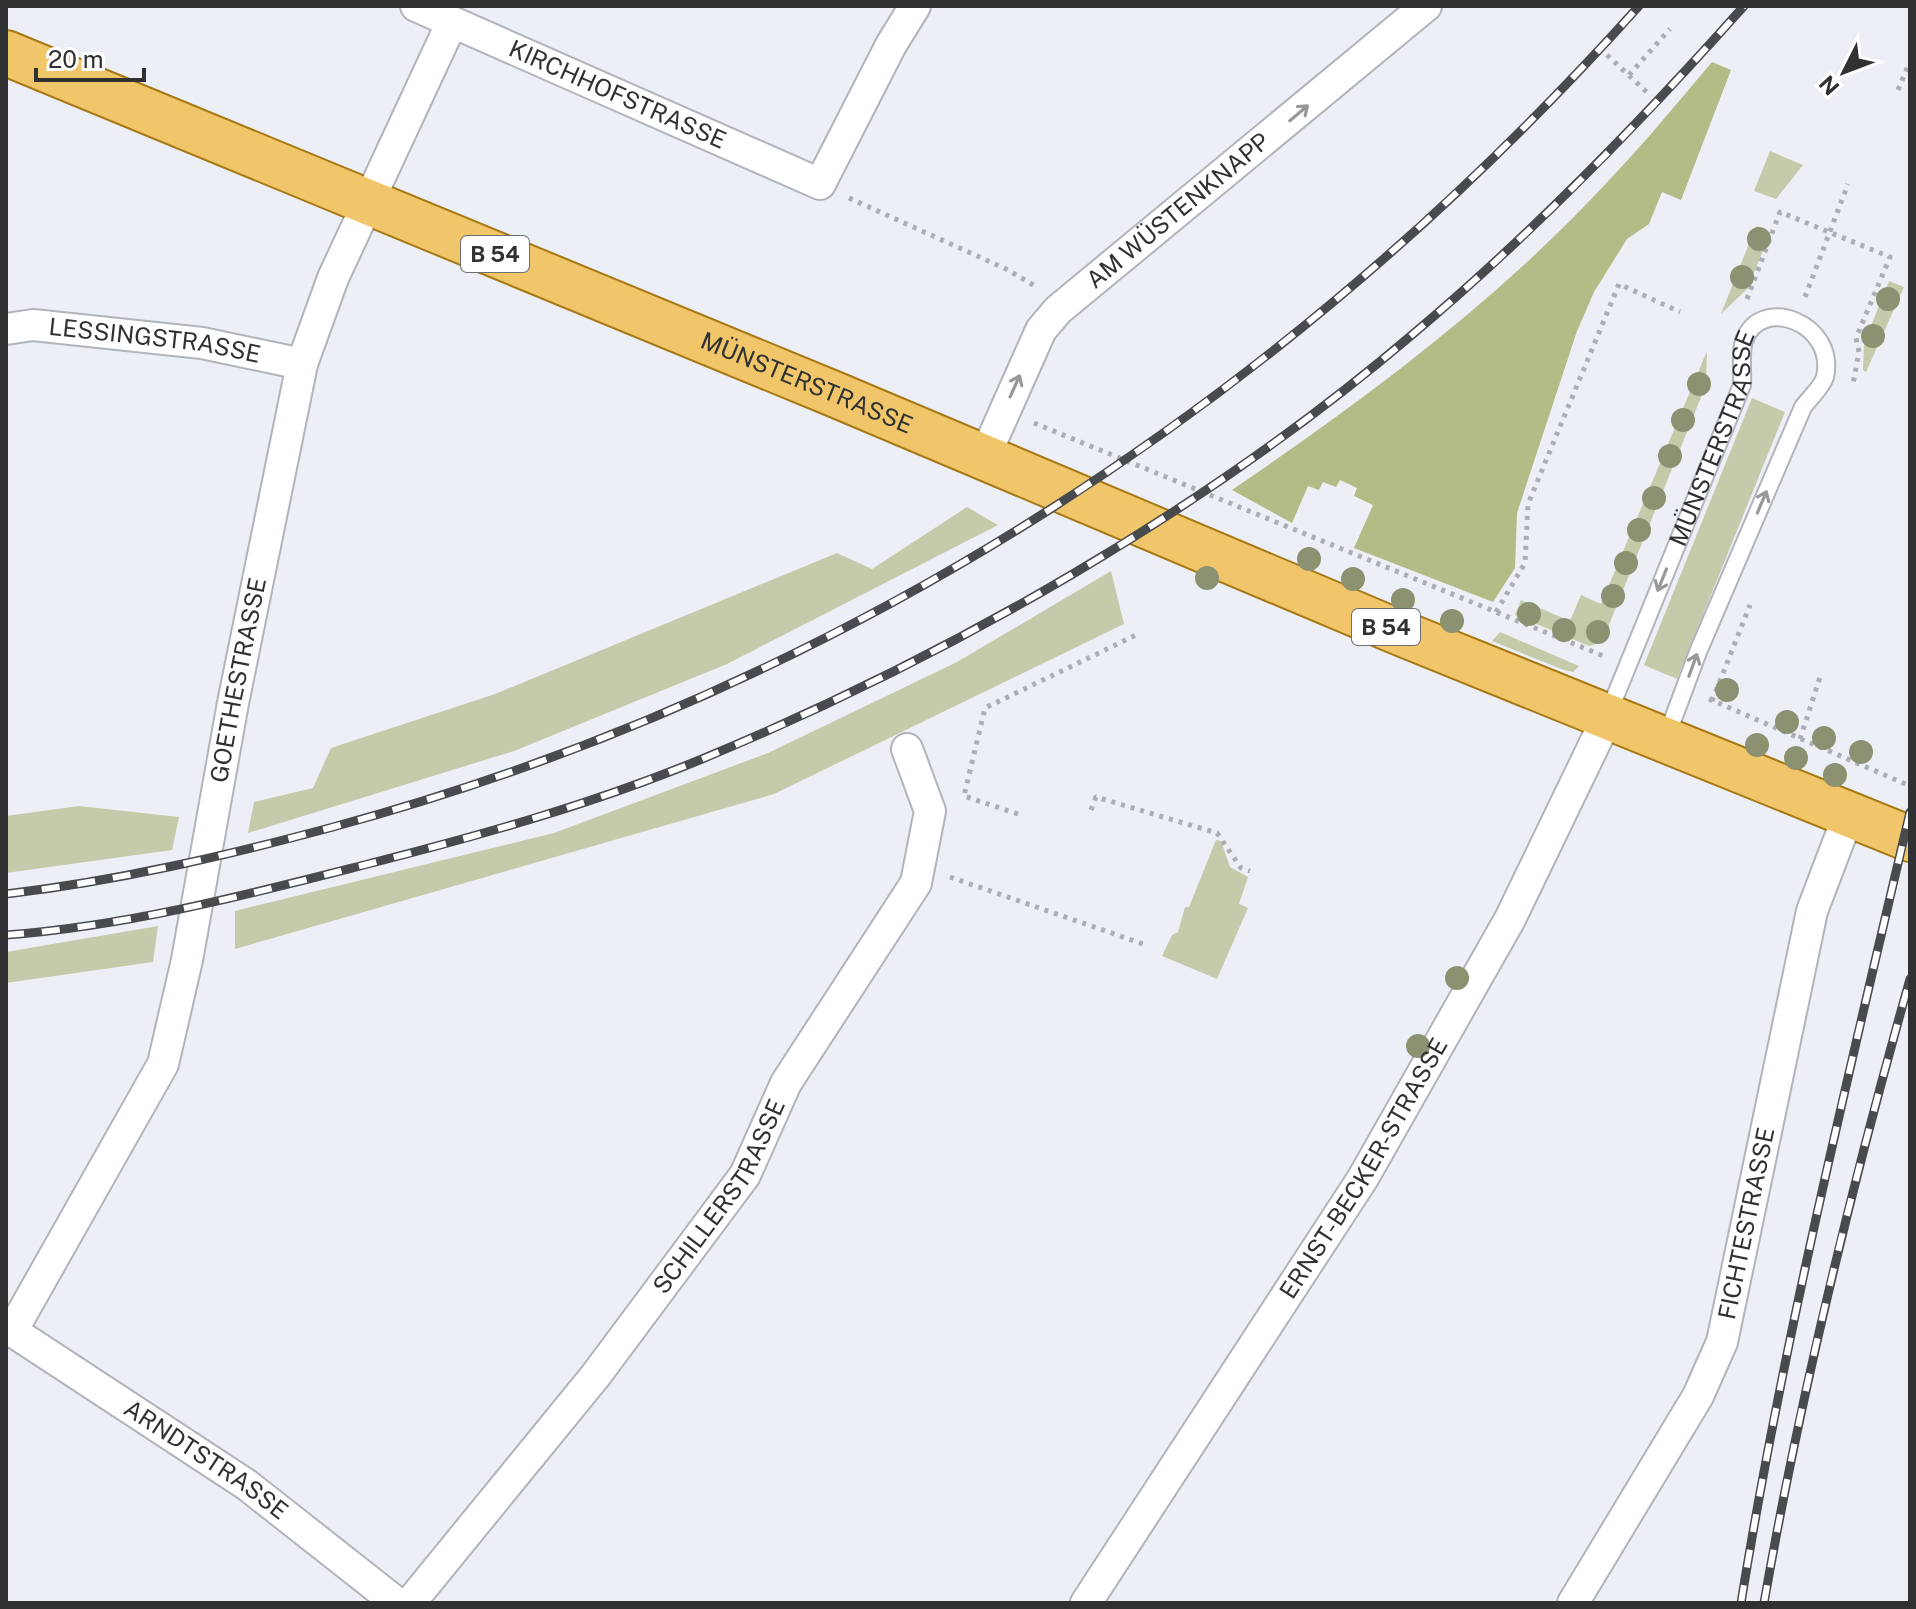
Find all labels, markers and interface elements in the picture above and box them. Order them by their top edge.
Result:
scale bar [36,32,144,82]
north arrow [1804,32,1884,112]
street label: KIRCHHOFSTRASSE [505,34,731,154]
text: 20 m [48,45,104,73]
text: N [1814,70,1845,100]
one-way arrow [1289,104,1309,122]
street label: AM WÜSTENKNAPP [1080,127,1274,294]
road number: B 54 [461,236,529,272]
street label: LESSINGSTRASSE [47,312,263,368]
street label: MÜNSTERSTRASSE [697,326,917,439]
street label: MÜNSTERSTRASSE [1663,326,1760,550]
one-way arrow [1009,374,1024,399]
one-way arrow [1756,490,1771,515]
one-way arrow [1654,567,1669,592]
street label: GOETHESTRASSE [204,575,271,785]
road number: B 54 [1352,609,1420,645]
one-way arrow [1687,653,1702,678]
street label: ERNST-BECKER-STRASSE [1273,1033,1453,1303]
street label: SCHILLERSTRASSE [646,1094,790,1299]
street label: FICHTESTRASSE [1712,1125,1779,1322]
street label: ARNDTSTRASSE [119,1393,294,1525]

